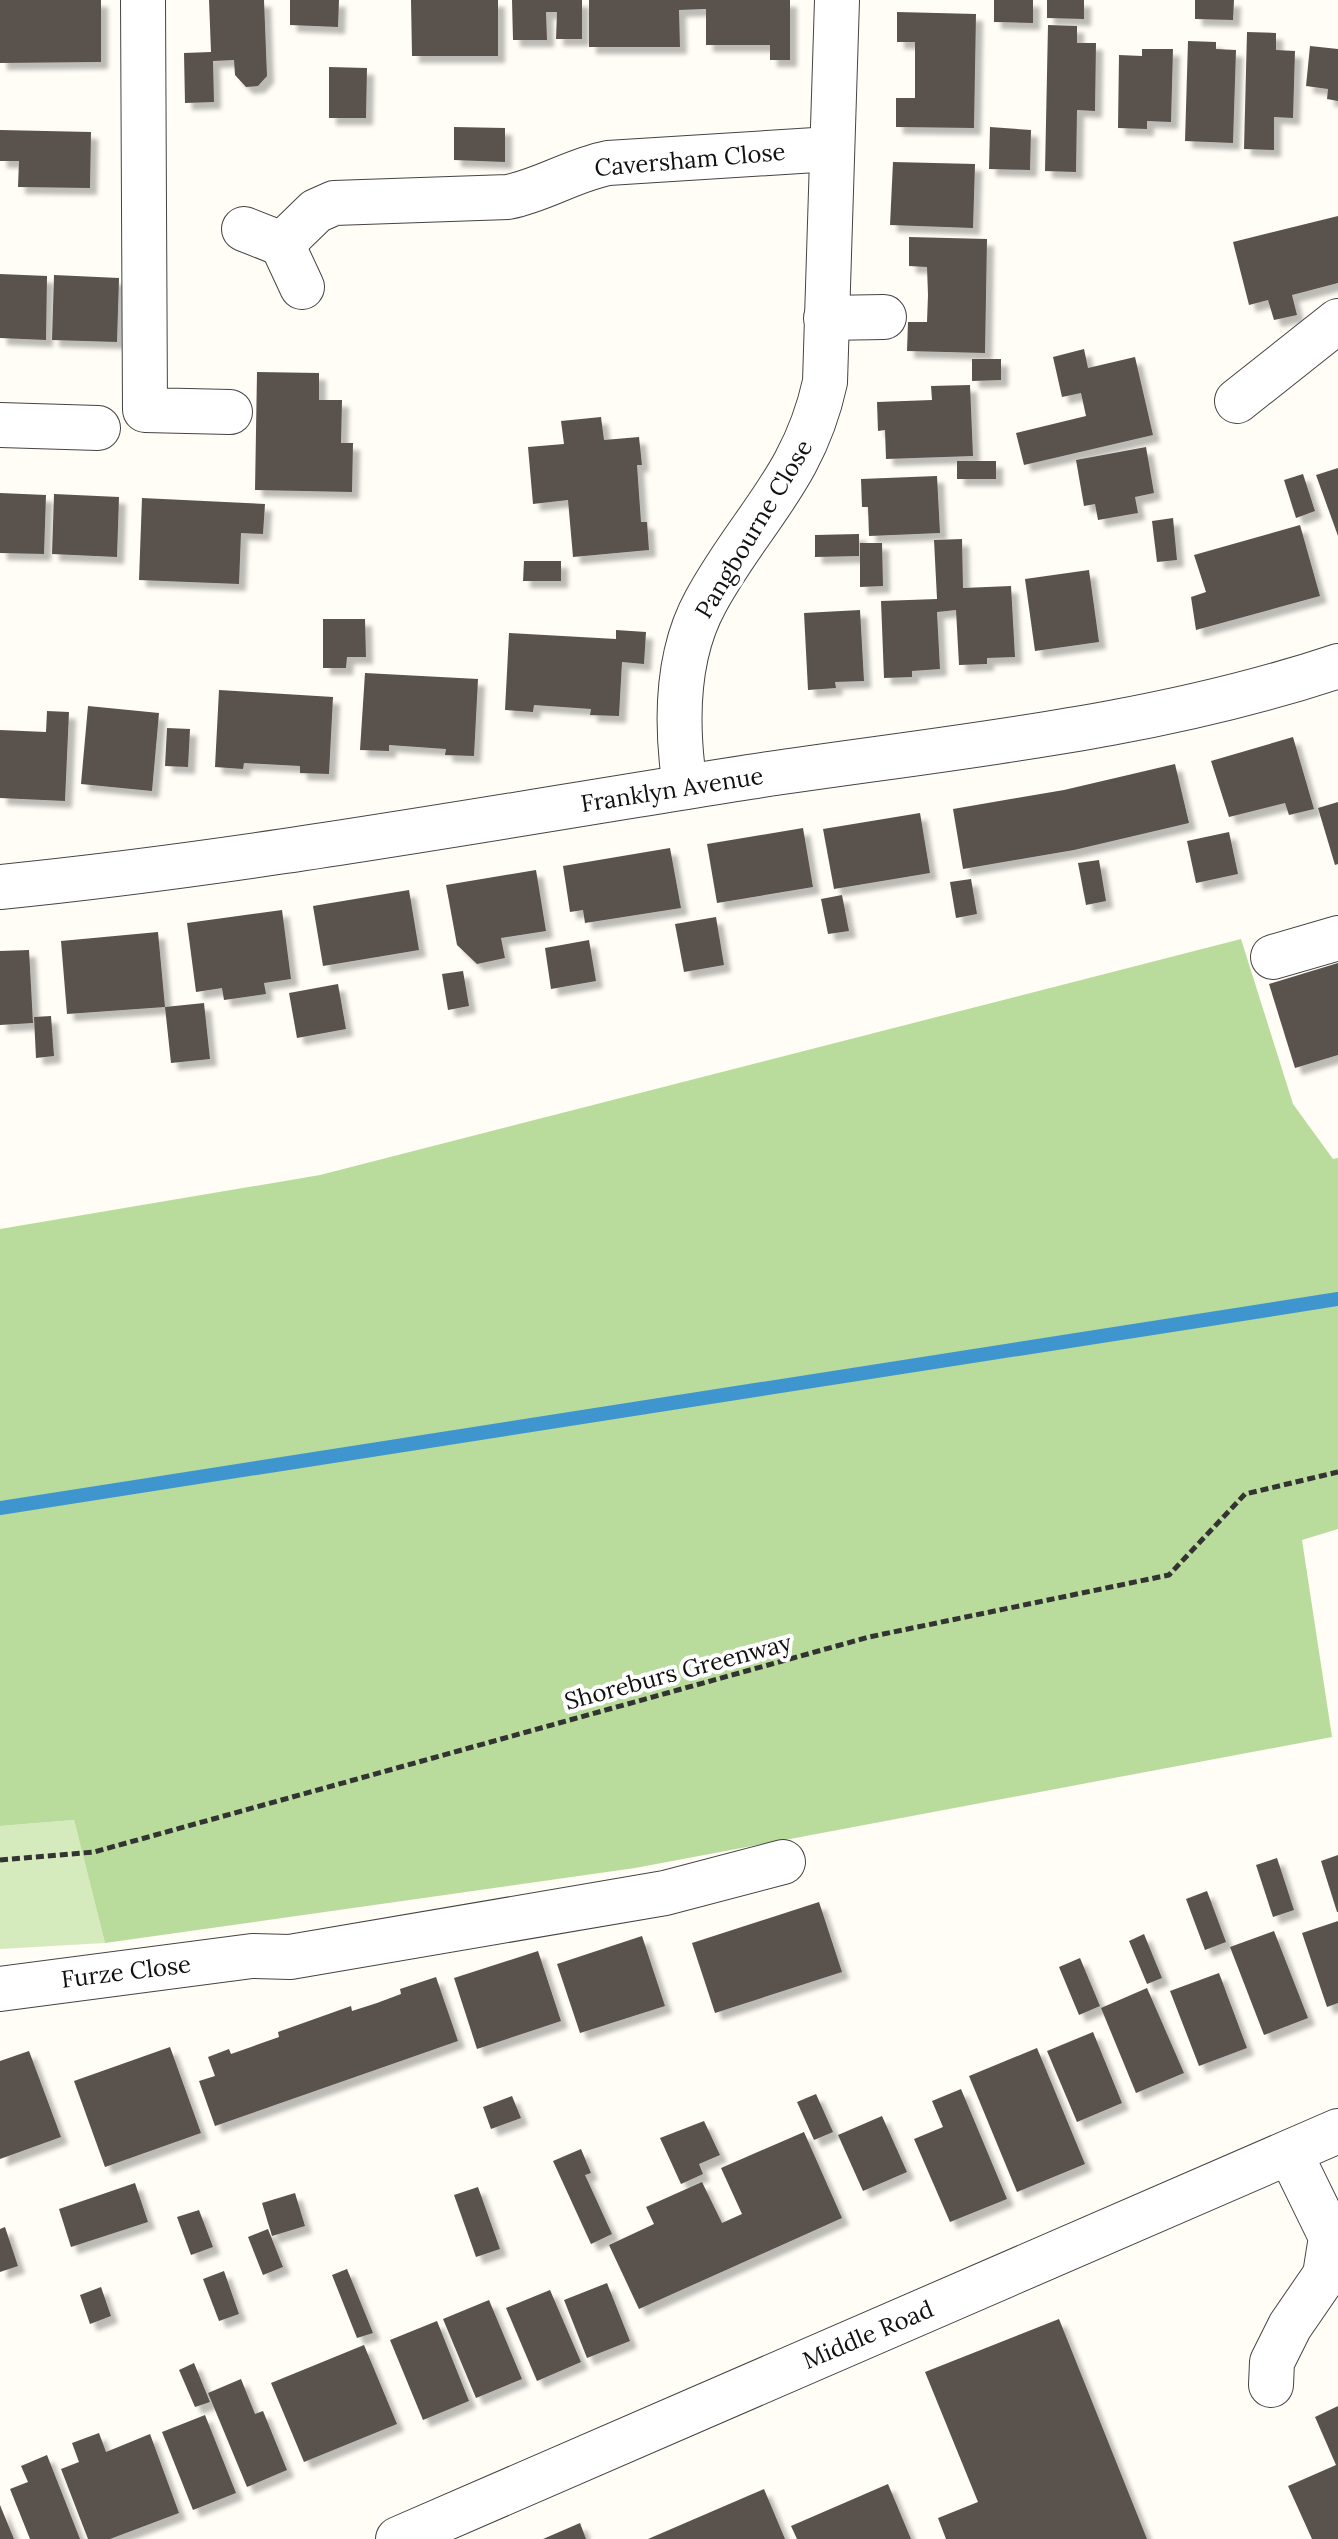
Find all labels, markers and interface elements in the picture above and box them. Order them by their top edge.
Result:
street label: Caversham Close [593,136,787,183]
street label: Pangbourne Close [688,434,819,624]
street label: Franklyn Avenue [578,760,765,819]
street label: Shoreburs Greenway [561,1626,795,1717]
street label: Furze Close [59,1948,193,1995]
street label: Middle Road [798,2293,938,2376]

